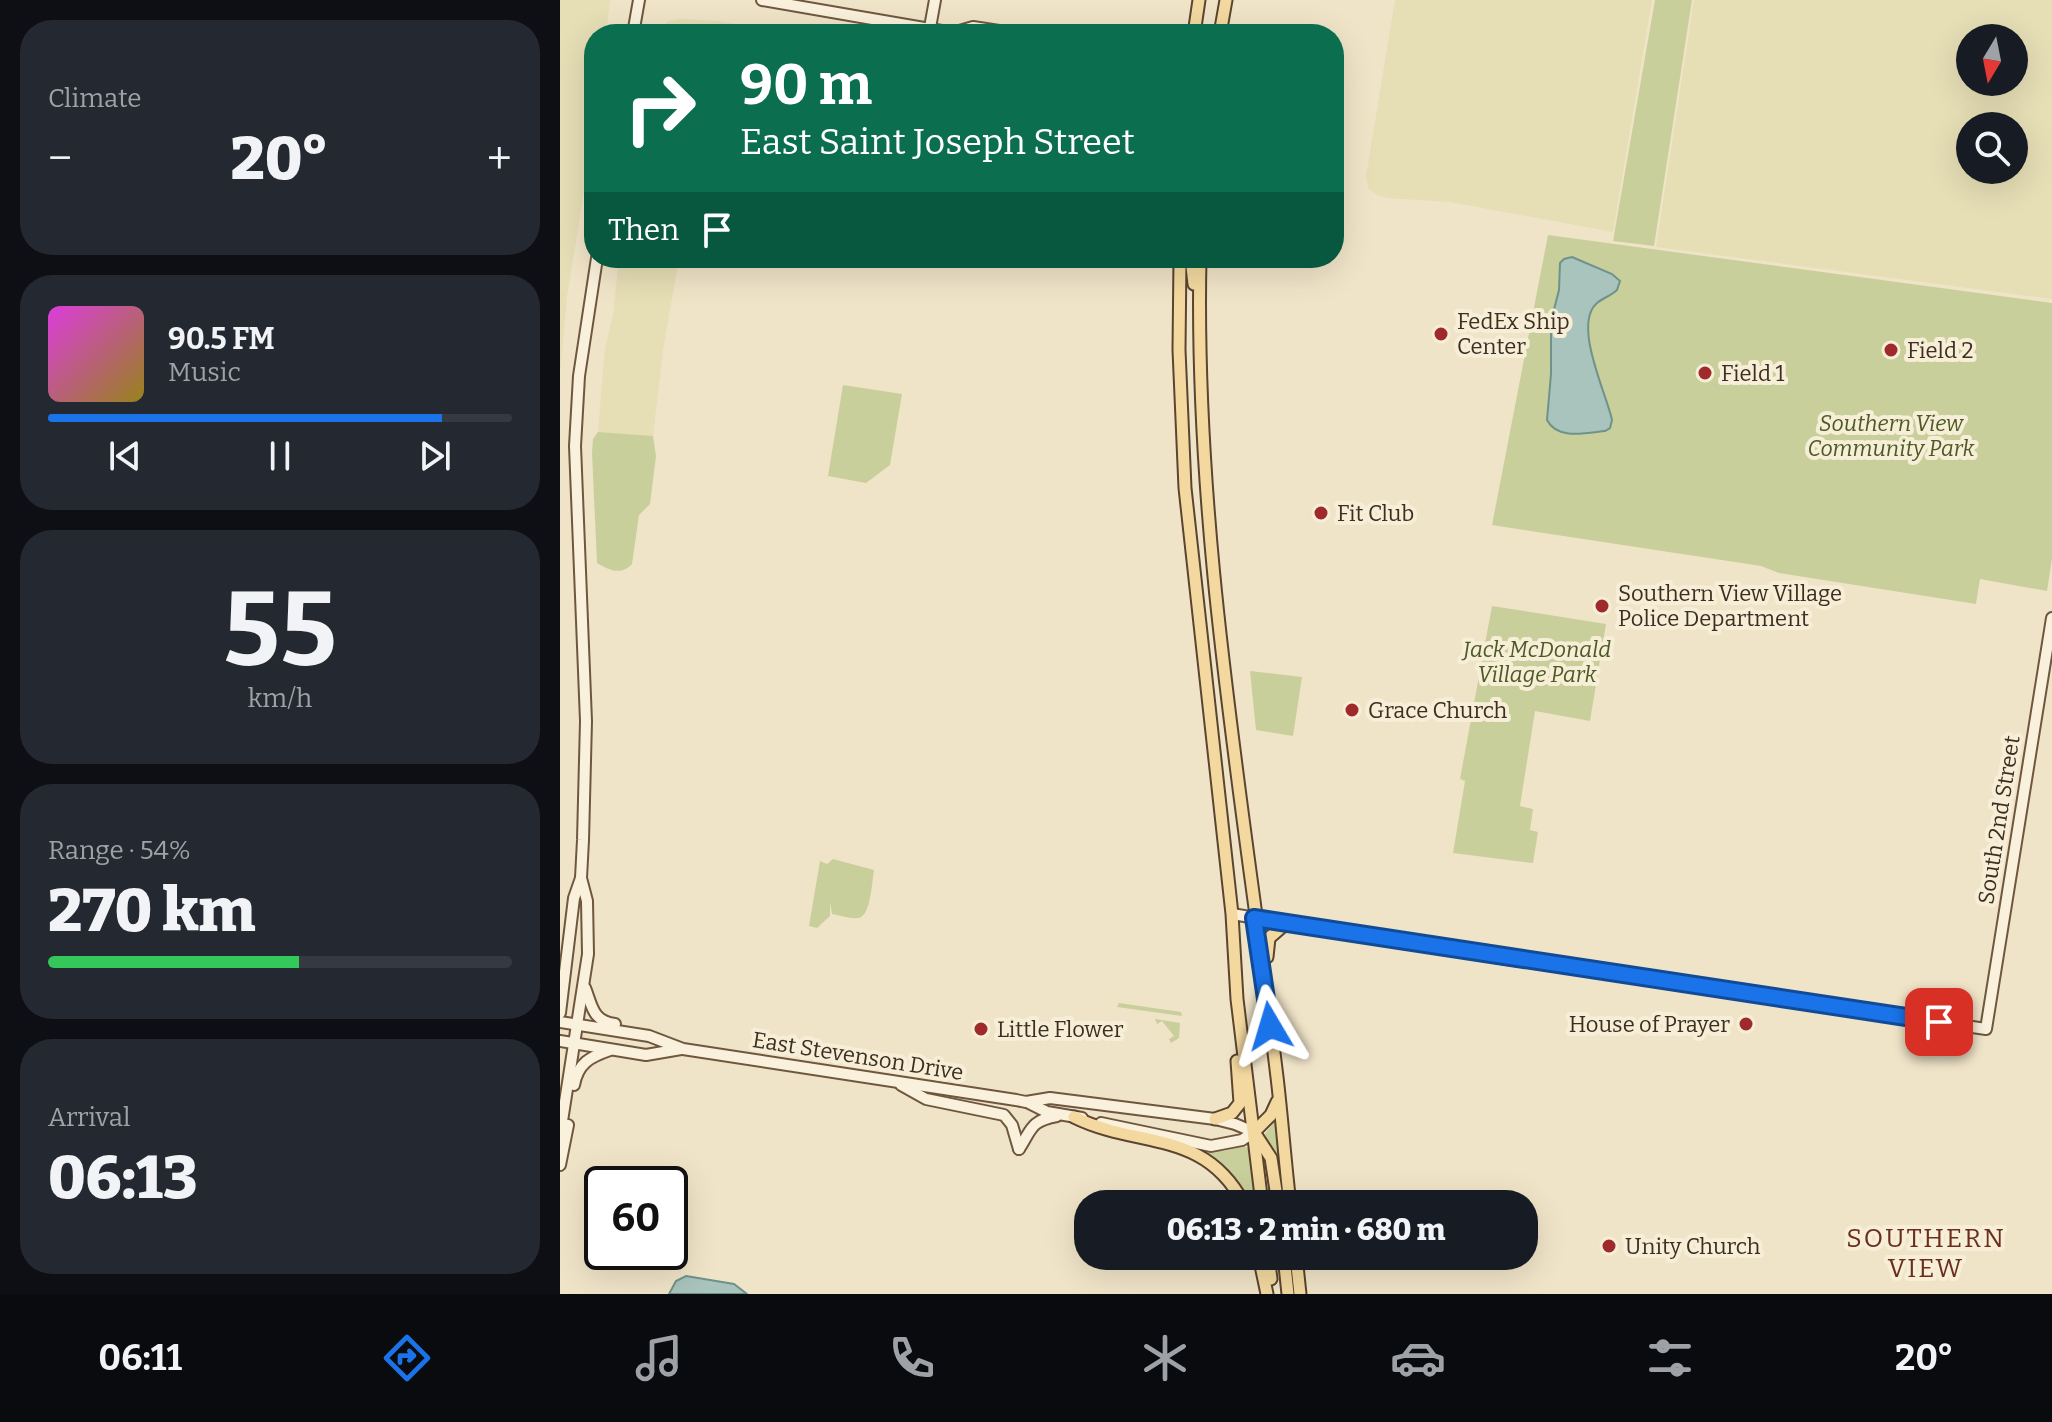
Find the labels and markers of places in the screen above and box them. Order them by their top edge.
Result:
place label: FedEx Ship Center [1457,308,1570,360]
marker: FedEx Ship Center [1432,325,1450,343]
place label: Field 2 [1907,337,1973,364]
marker: Field 2 [1882,341,1900,359]
place label: Field 1 [1721,360,1784,387]
marker: Field 1 [1696,364,1714,382]
place label: Fit Club [1337,500,1414,527]
marker: Fit Club [1312,504,1330,522]
place label: Southern View Village Police Department [1618,580,1842,632]
marker: Southern View Village Police Department [1593,597,1611,615]
place label: Grace Church [1368,697,1508,724]
marker: Grace Church [1343,701,1361,719]
pin [1905,988,1973,1056]
place label: House of Prayer [1569,1011,1730,1038]
marker: House of Prayer [1737,1015,1755,1033]
place label: Little Flower [997,1016,1124,1043]
marker: Little Flower [972,1020,990,1038]
place label: Unity Church [1625,1233,1761,1260]
marker: Unity Church [1600,1237,1618,1255]

